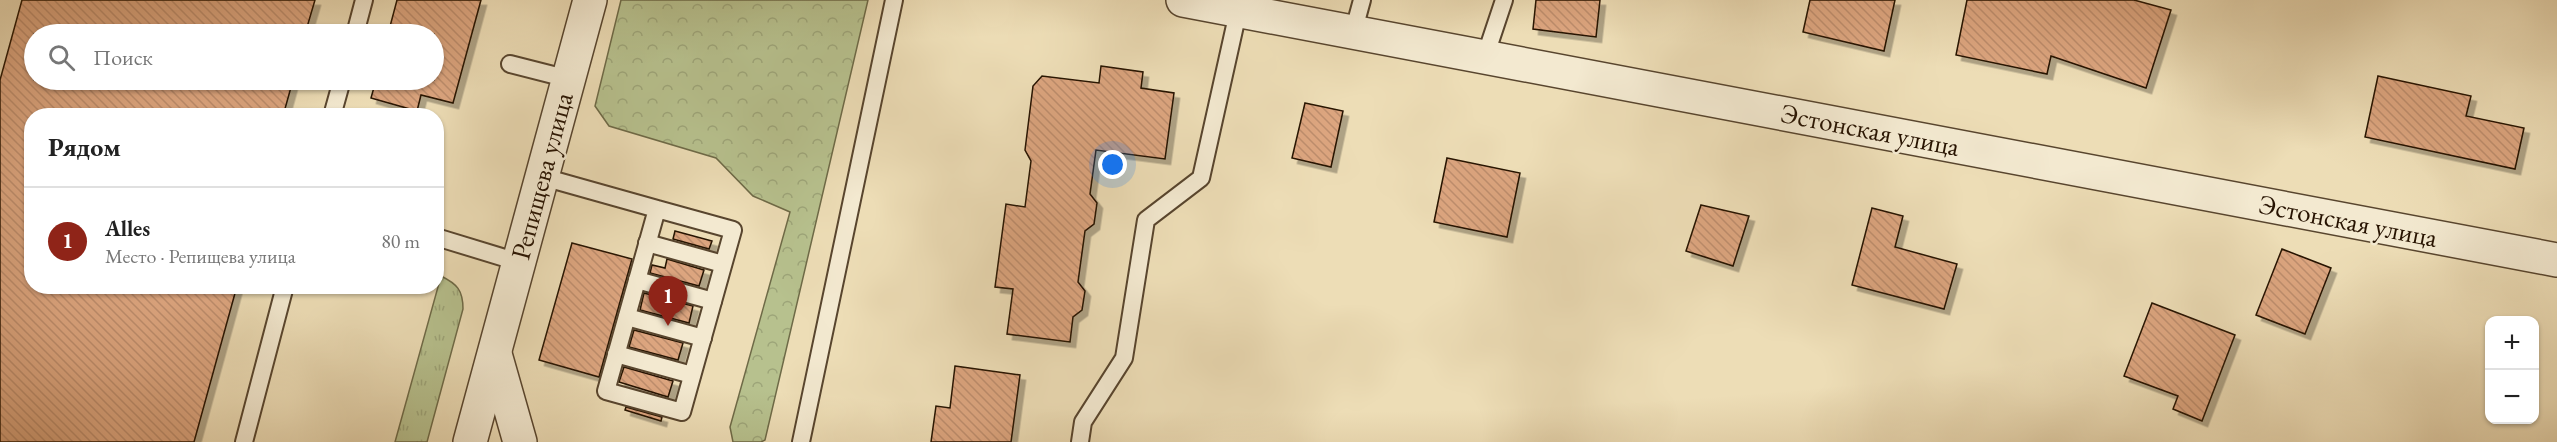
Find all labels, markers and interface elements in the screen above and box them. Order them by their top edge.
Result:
search box [24,24,444,90]
icon: search [45,41,78,74]
text: Поиск [93,43,153,72]
street label: Репищева улица [502,88,581,263]
street label: Эстонская улица [1778,95,1963,164]
text: Рядом [48,130,121,164]
your location [1098,150,1127,179]
street label: Эстонская улица [2256,186,2441,255]
text: Alles [105,214,150,243]
text: 1 [62,228,73,254]
text: 80 m [381,228,420,254]
text: Место · Репищева улица [105,243,296,269]
pin: 1 [648,276,688,326]
map controls [2485,316,2539,424]
button: + [2485,316,2539,370]
button: − [2485,370,2539,424]

